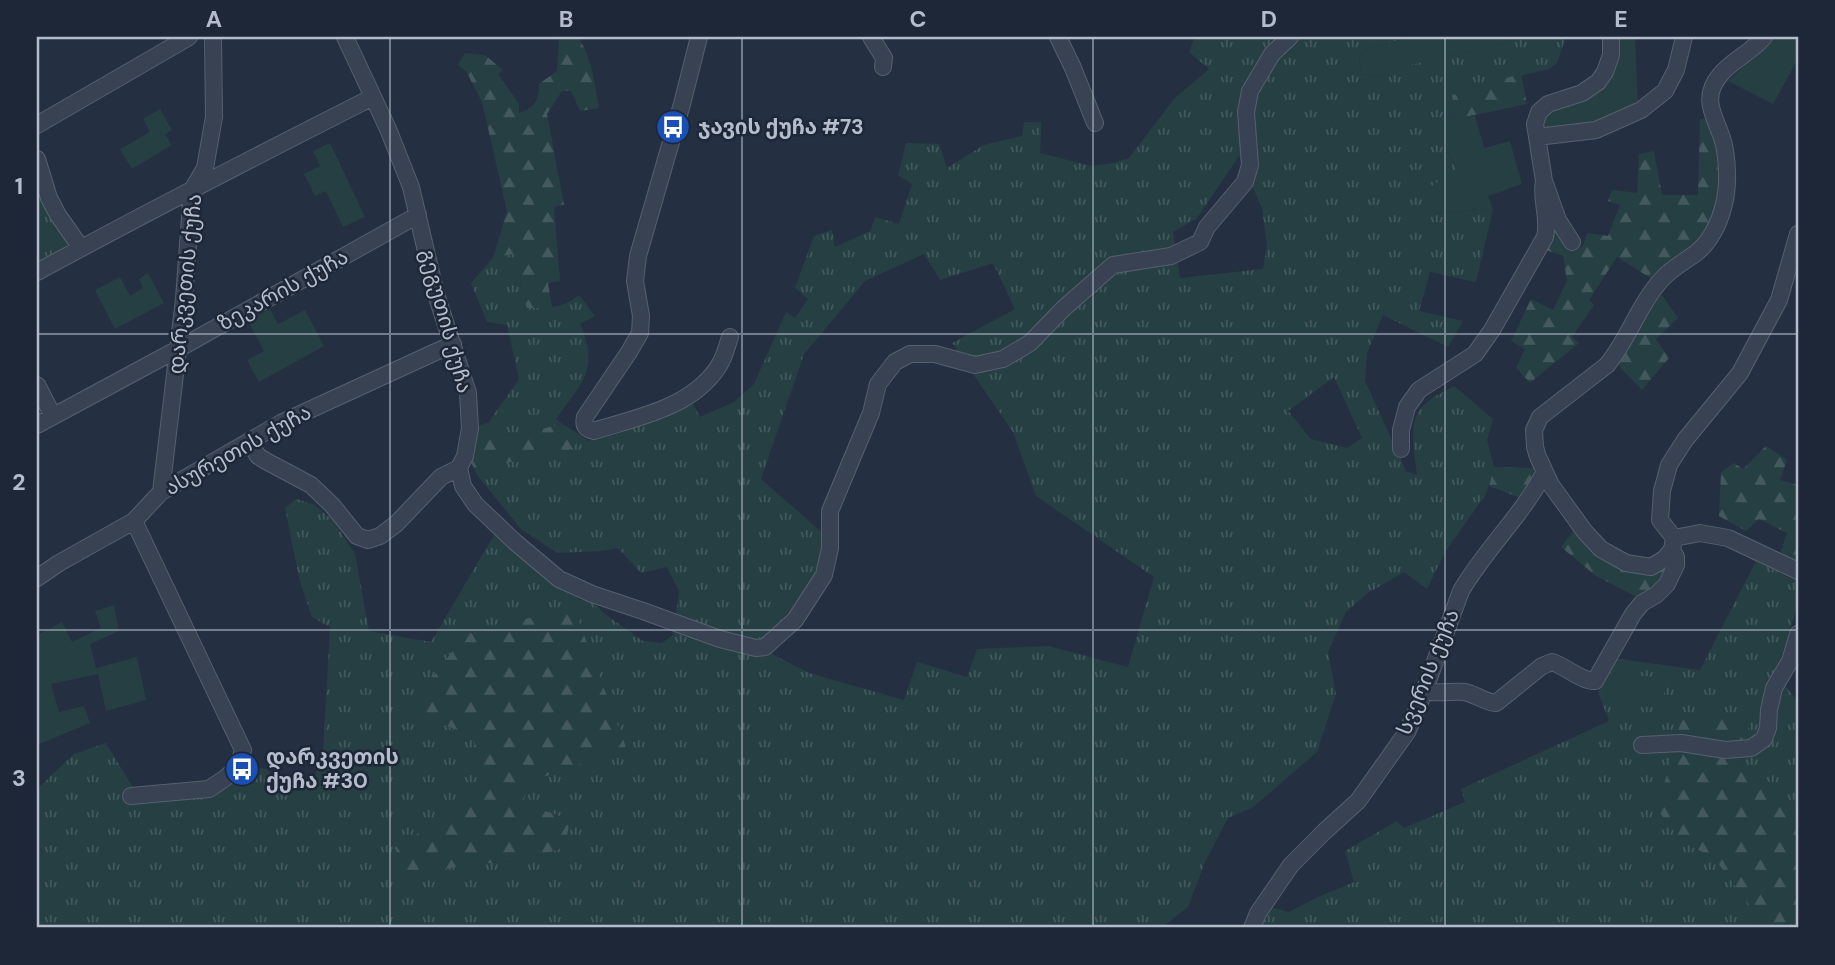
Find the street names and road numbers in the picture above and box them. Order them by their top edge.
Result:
street label: დარკვეთის ქუჩა [162,192,208,376]
street label: ზეკარის ქუჩა [213,243,353,337]
street label: გეგუთის ქუჩა [413,246,479,396]
street label: ასურეთის ქუჩა [160,398,316,502]
street label: სვერის ქუჩა [1390,605,1466,739]

